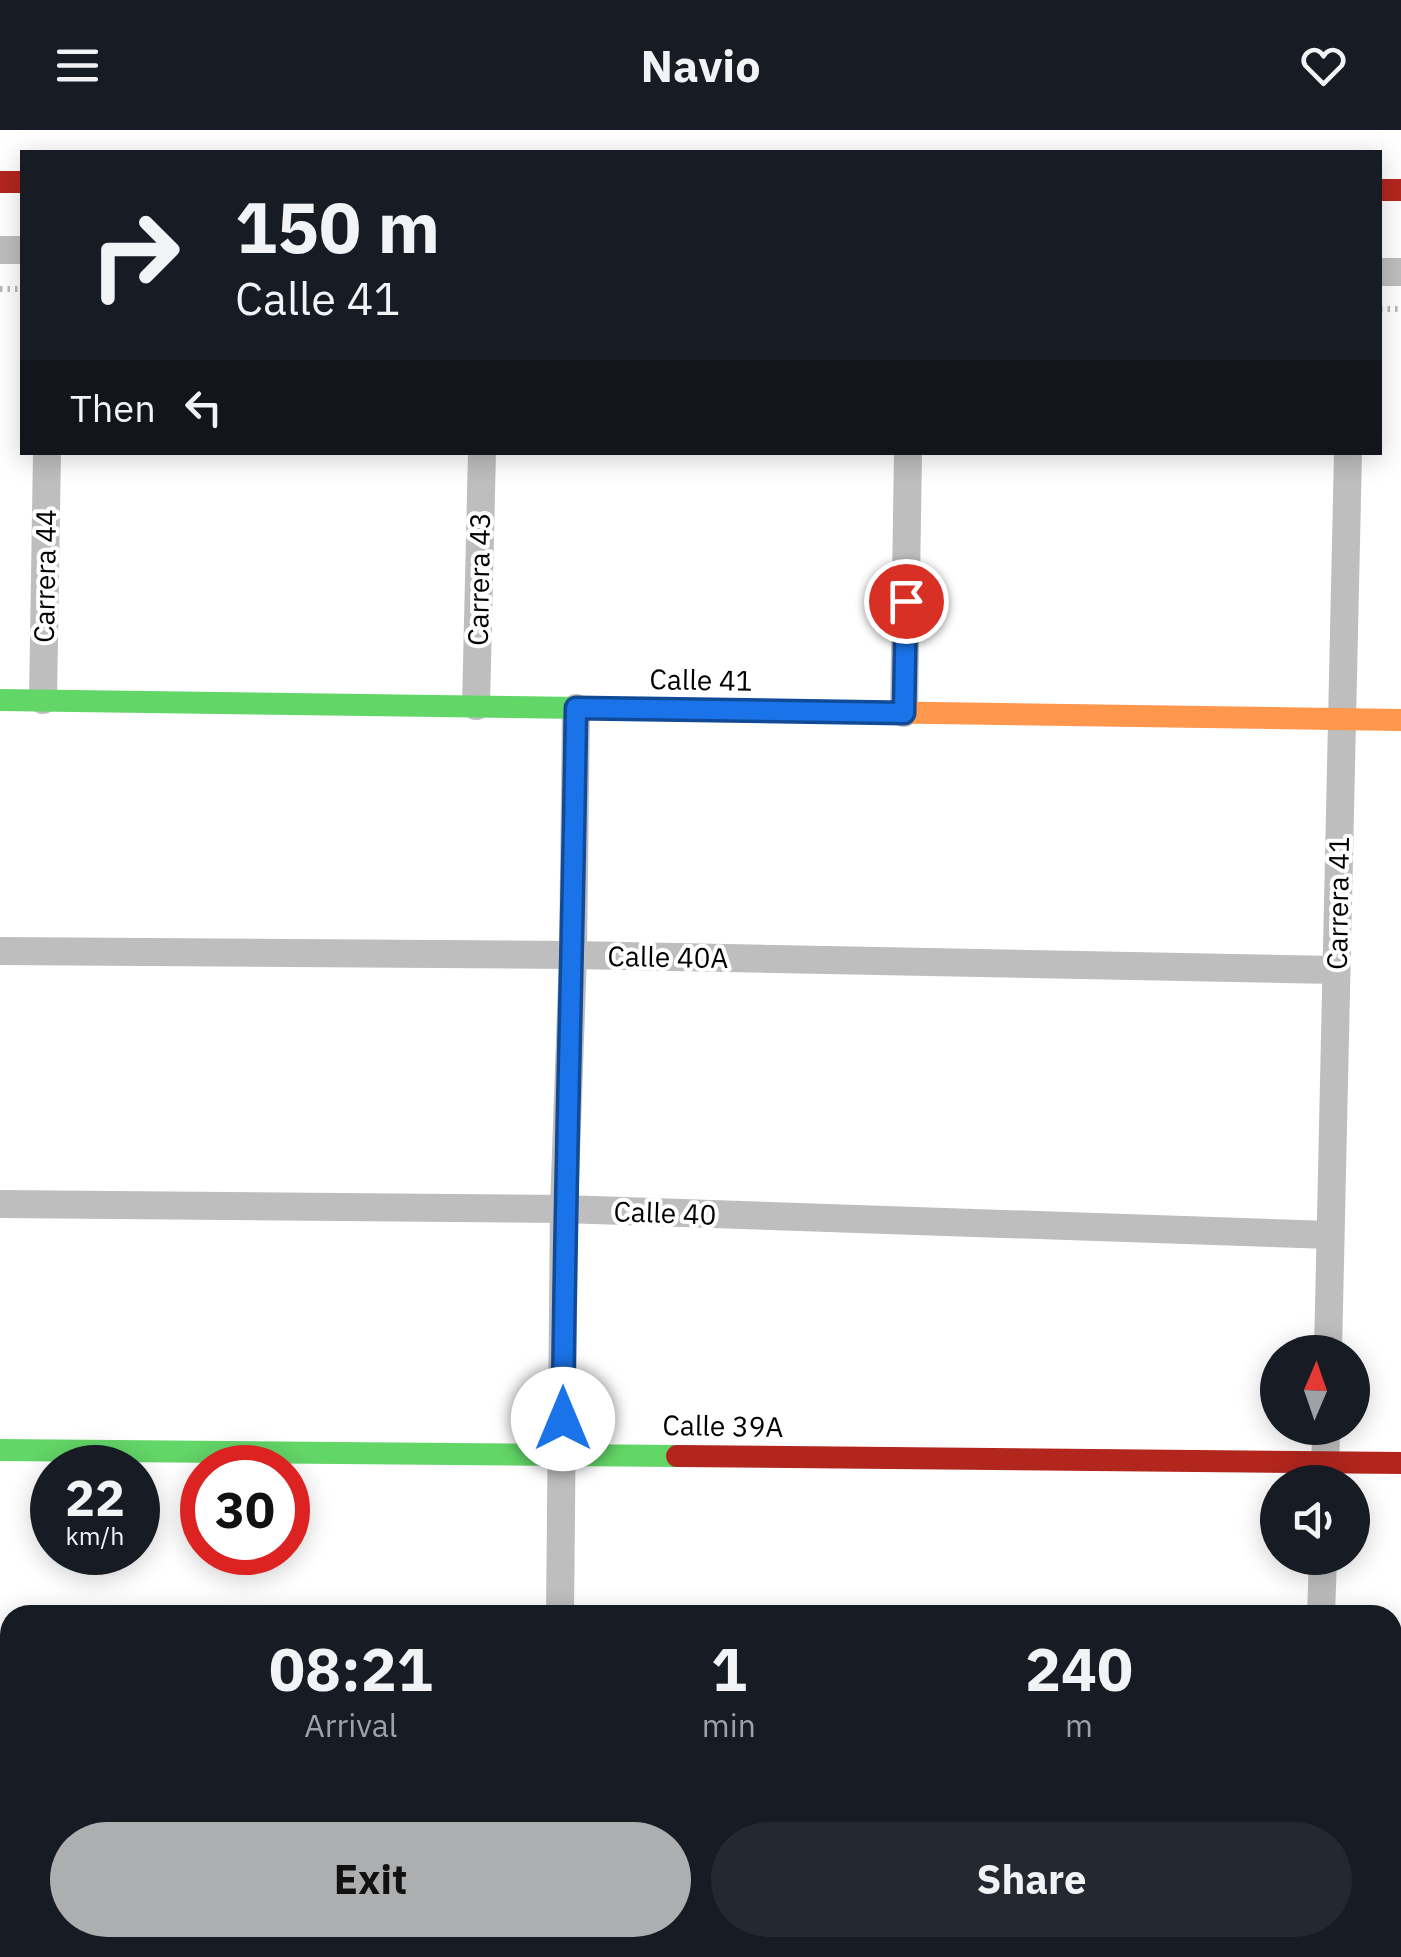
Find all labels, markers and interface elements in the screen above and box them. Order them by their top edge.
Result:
text: Navio [640,36,761,94]
icon: menu [50,38,105,93]
icon: heart [1296,38,1351,93]
text: 150 m [235,181,440,272]
icon: right [70,190,200,320]
text: Calle 41 [235,269,401,327]
icon: left [176,380,231,435]
text: Then [70,383,156,432]
street label: Carrera 44 [25,509,64,643]
street label: Carrera 43 [459,512,498,646]
pin [864,559,949,644]
icon: arrive [879,574,934,629]
street label: Calle 41 [649,660,753,699]
street label: Carrera 41 [1318,836,1357,970]
street label: Calle 40A [607,937,729,976]
street label: Calle 40 [613,1192,717,1233]
north arrow [1260,1335,1370,1445]
map controls [1260,1335,1370,1575]
position arrow [511,1367,615,1471]
street label: Calle 39A [662,1406,784,1445]
speed limit sign: 30 [180,1445,310,1575]
text: 22 [65,1465,125,1530]
button: sound [1260,1465,1370,1575]
text: km/h [66,1519,124,1552]
text: 08:21 [269,1629,433,1708]
text: 1 [711,1629,747,1708]
text: 240 [1025,1629,1133,1708]
text: Arrival [304,1704,398,1746]
text: min [702,1704,756,1746]
text: m [1065,1704,1093,1746]
button: Exit [50,1822,691,1937]
button: Share [711,1822,1352,1937]

